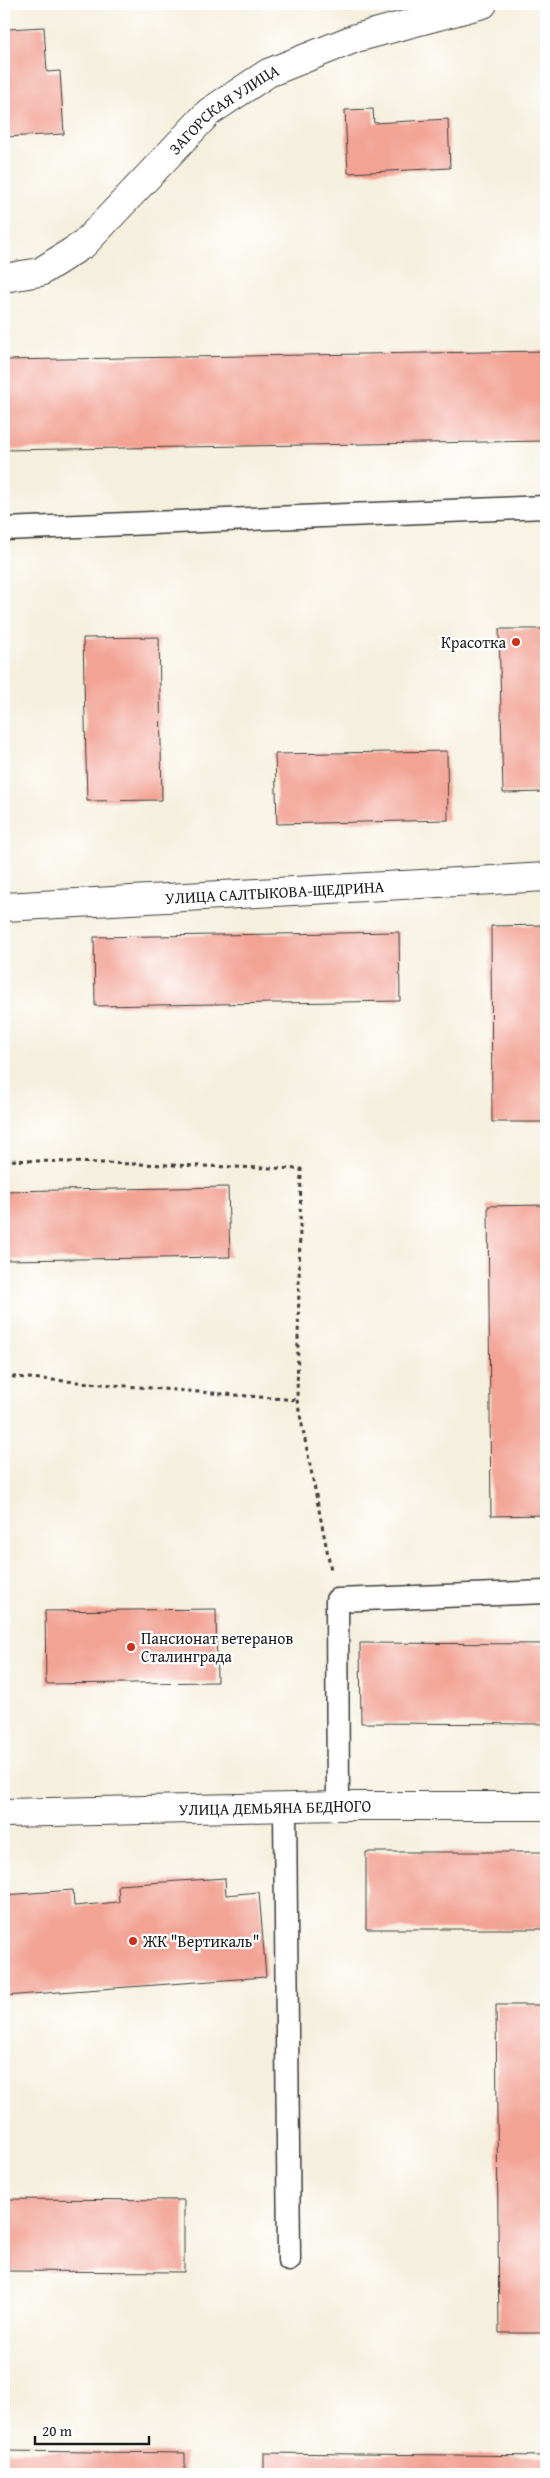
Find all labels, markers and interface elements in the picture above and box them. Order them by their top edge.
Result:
street label: ЗАГОРСКАЯ УЛИЦА [163,58,283,160]
place label: Красотка [441,630,506,654]
marker: Красотка [510,636,522,648]
street label: УЛИЦА САЛТЫКОВА-ЩЕДРИНА [164,874,385,910]
place label: Пансионат ветеранов Сталинграда [141,1626,293,1668]
marker: Пансионат ветеранов Сталинграда [125,1641,137,1653]
street label: УЛИЦА ДЕМЬЯНА БЕДНОГО [178,1794,371,1821]
place label: ЖК "Вертикаль" [142,1929,259,1953]
marker: ЖК "Вертикаль" [127,1935,139,1947]
scale bar [35,2413,149,2445]
text: 20 m [42,2420,73,2441]

